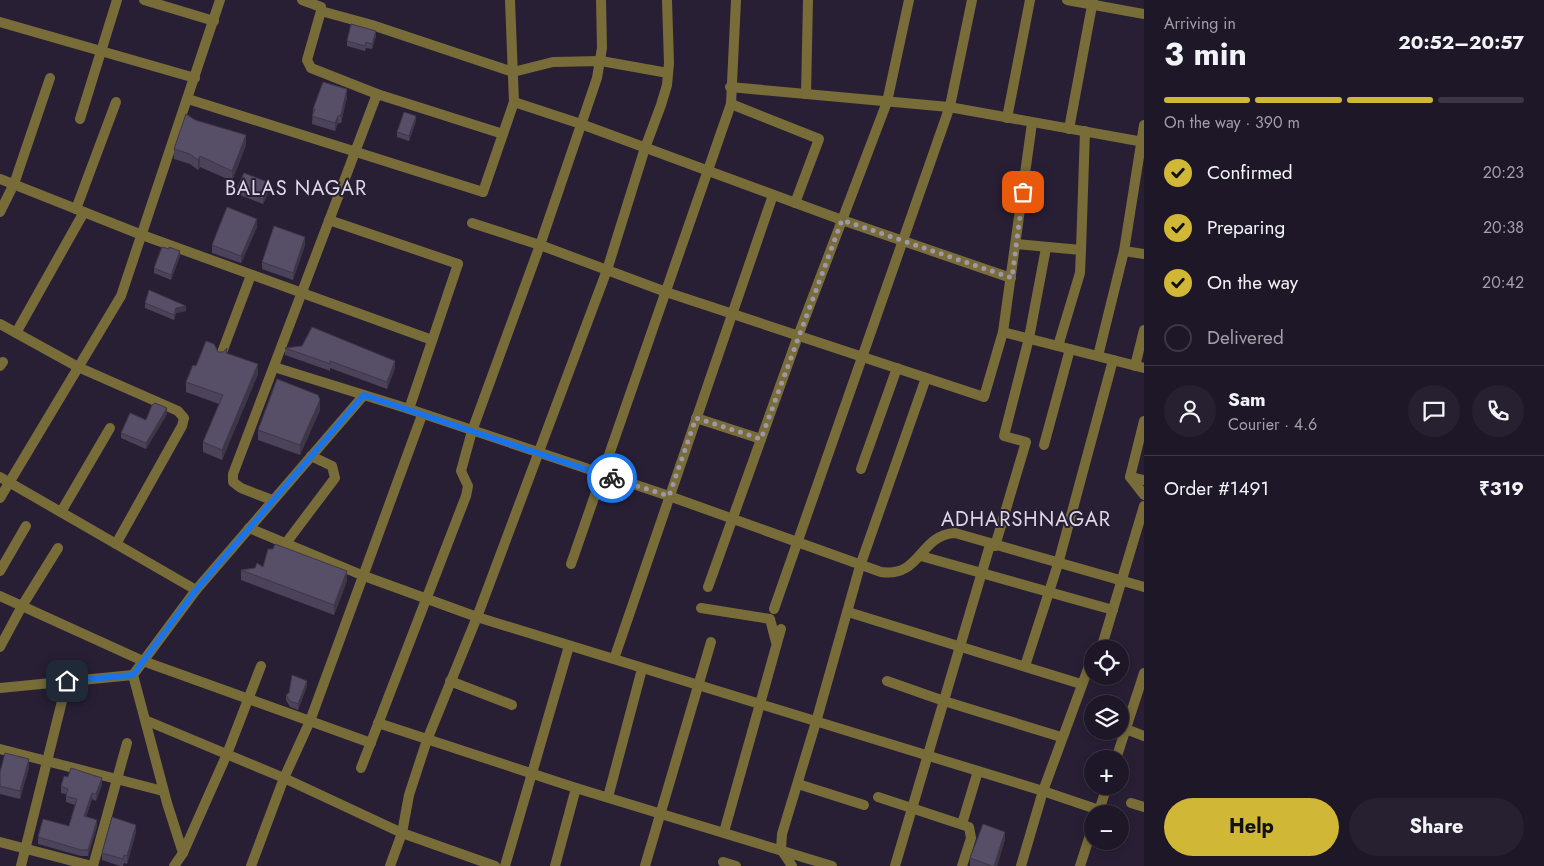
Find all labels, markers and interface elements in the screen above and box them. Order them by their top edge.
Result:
text: Arriving in [1164,12,1236,35]
text: 20:52–20:57 [1398,29,1524,56]
text: 3 min [1164,31,1247,77]
text: On the way · 390 m [1164,111,1300,134]
icon: check [1164,159,1192,187]
text: Confirmed [1207,159,1293,186]
text: 20:23 [1483,161,1524,184]
pin [1002,171,1044,213]
district label: BALAS NAGAR [225,174,367,203]
icon: bag [1009,178,1037,206]
icon: check [1164,214,1192,242]
text: Preparing [1207,214,1285,241]
text: 20:38 [1483,216,1524,239]
icon: check [1164,269,1192,297]
text: On the way [1207,269,1298,296]
text: 20:42 [1482,271,1524,294]
text: Delivered [1207,324,1284,351]
button: person [1164,385,1216,437]
button: chat [1408,385,1460,437]
button: phone [1472,385,1524,437]
text: Sam [1228,386,1266,413]
text: Courier · 4.6 [1228,413,1317,436]
courier [587,453,637,503]
icon: bike [598,464,626,492]
text: Order #1491 [1164,475,1269,502]
text: ₹319 [1479,475,1524,502]
district label: ADHARSHNAGAR [941,505,1111,534]
map controls [1084,640,1129,850]
button: locate [1084,640,1129,685]
pin [46,660,88,702]
icon: home [53,667,81,695]
button: layers [1084,695,1129,740]
button: + [1084,750,1129,795]
button: Help [1164,798,1339,856]
button: Share [1349,798,1524,856]
button: − [1084,805,1129,850]

